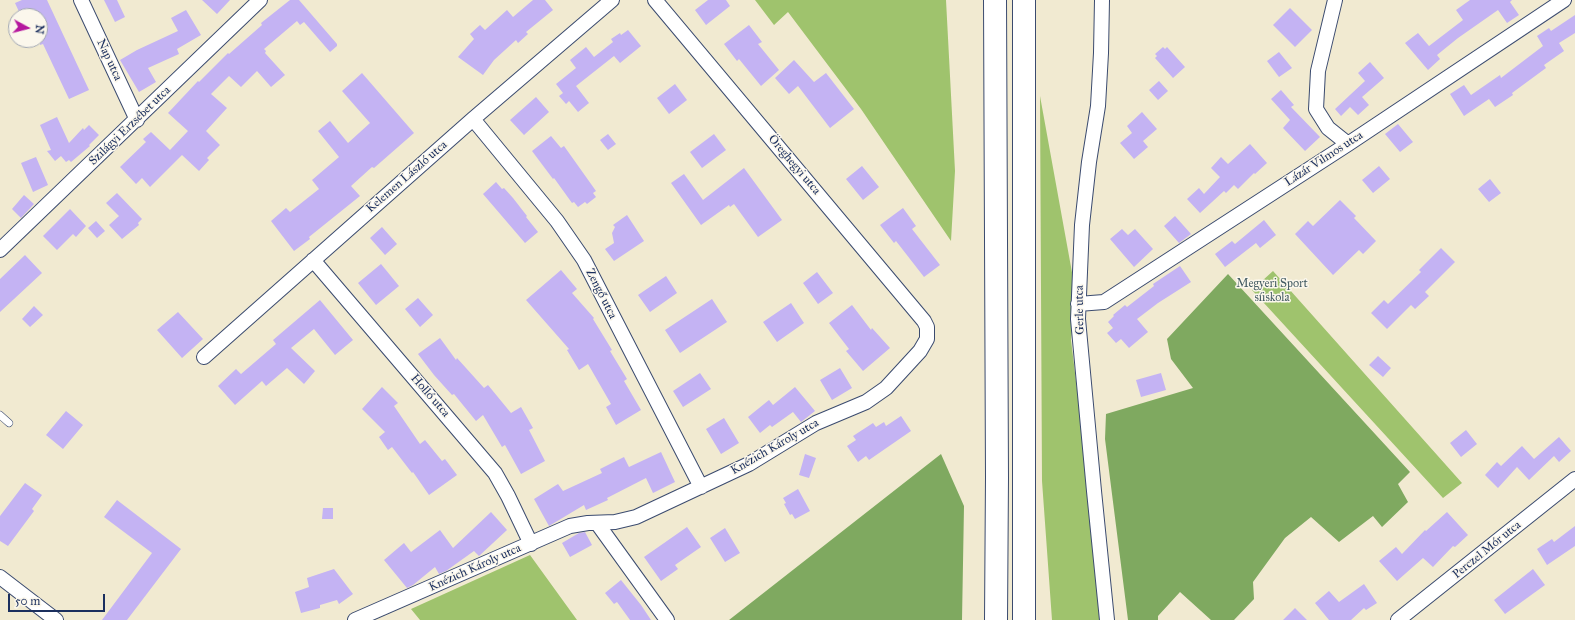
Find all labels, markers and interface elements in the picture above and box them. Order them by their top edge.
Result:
north arrow [8,8,48,48]
text: N [32,24,46,35]
street label: Nap utca [93,37,125,83]
street label: Szilágyi Erzsébet utca [86,83,174,169]
street label: Lázár Vilmos utca [1282,128,1366,190]
street label: Öreghegyi utca [765,132,823,198]
street label: Kelemen László utca [364,138,450,216]
street label: Zengő utca [582,267,620,321]
park label: Megyeri Sport síiskola [1236,277,1308,305]
street label: Gerle utca [1072,285,1088,335]
street label: Holló utca [407,372,453,420]
street label: Knézich Károly utca [728,416,822,478]
street label: Perczel Mór utca [1450,518,1524,582]
street label: Knézich Károly utca [427,541,523,595]
scale bar [10,586,107,612]
text: 50 m [15,594,40,608]

